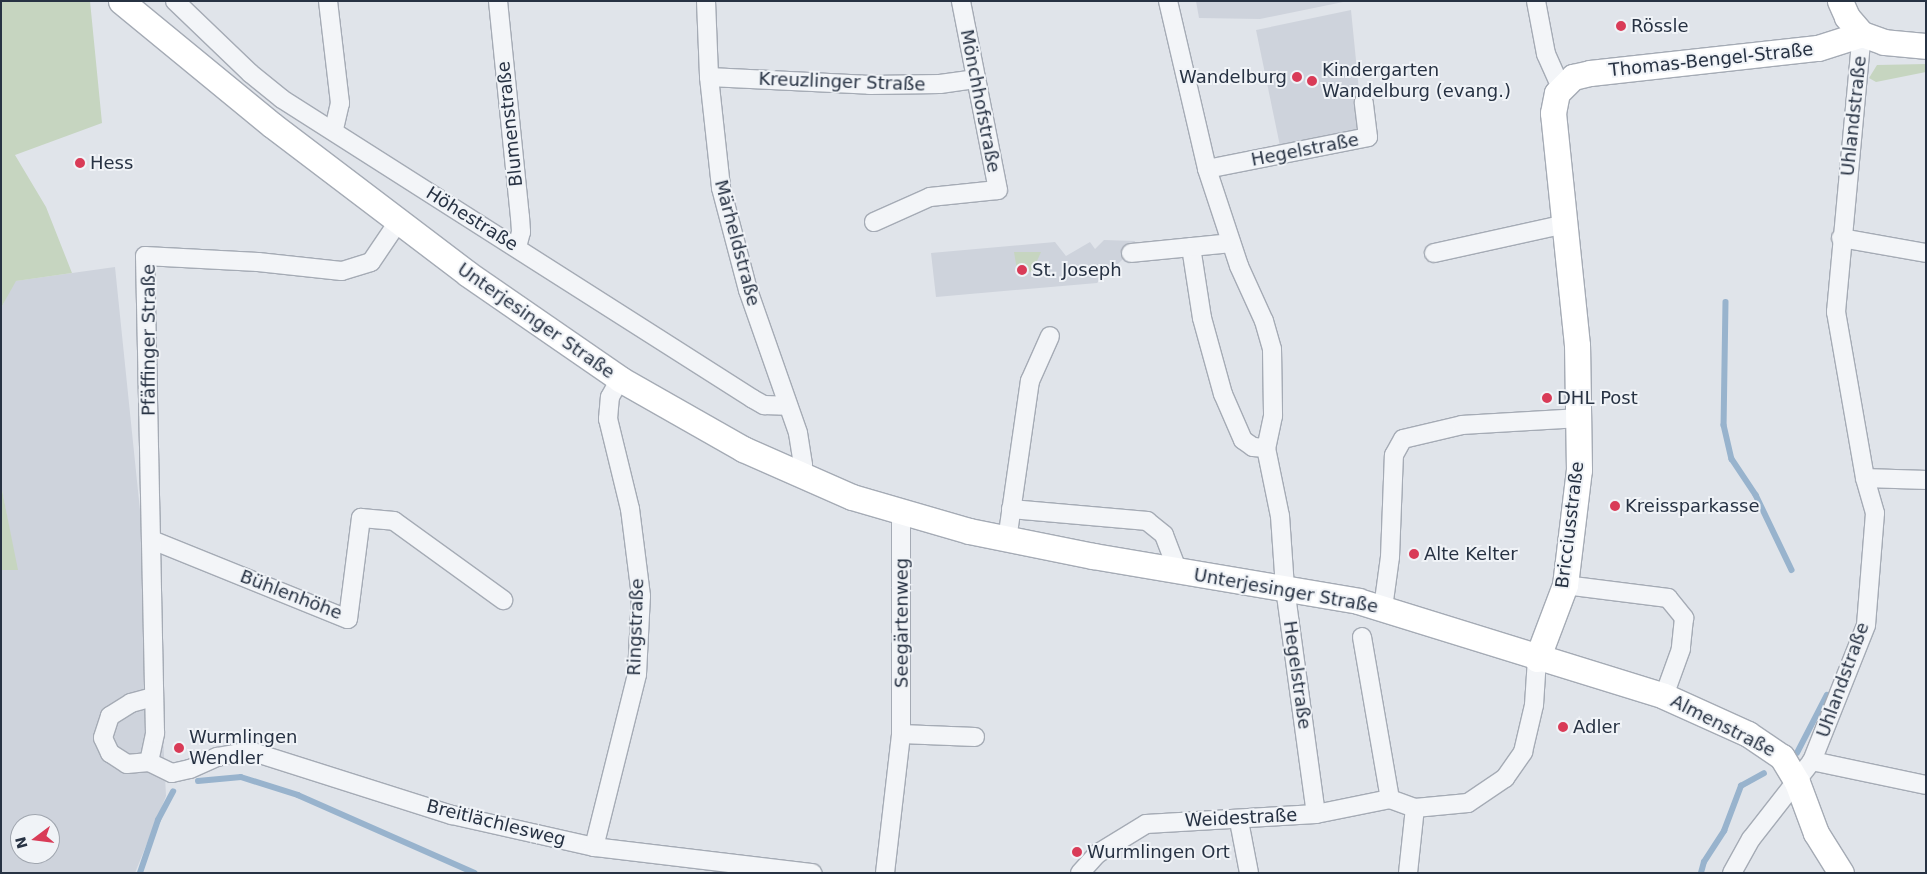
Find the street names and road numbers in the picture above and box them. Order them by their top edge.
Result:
street label: Mönchhofstraße [956,28,1004,174]
street label: Thomas-Bengel-Straße [1608,39,1814,81]
street label: Uhlandstraße [1837,55,1871,177]
street label: Blumenstraße [493,60,527,188]
street label: Kreuzlinger Straße [758,68,926,96]
street label: Hegelstraße [1249,129,1361,171]
street label: Märheldstraße [710,178,764,308]
street label: Höhestraße [422,182,522,256]
street label: Unterjesinger Straße [453,259,619,383]
street label: Pfäffinger Straße [138,264,160,416]
street label: Bricciusstraße [1552,460,1588,590]
street label: Seegärtenweg [891,558,913,688]
street label: Unterjesinger Straße [1192,564,1380,618]
street label: Bühlenhöhe [237,566,345,624]
street label: Ringstraße [624,578,648,676]
street label: Hegelstraße [1279,619,1315,731]
street label: Uhlandstraße [1812,620,1874,740]
street label: Almenstraße [1667,690,1779,762]
street label: Breitlächlesweg [424,795,568,851]
street label: Weidestraße [1184,804,1298,832]

